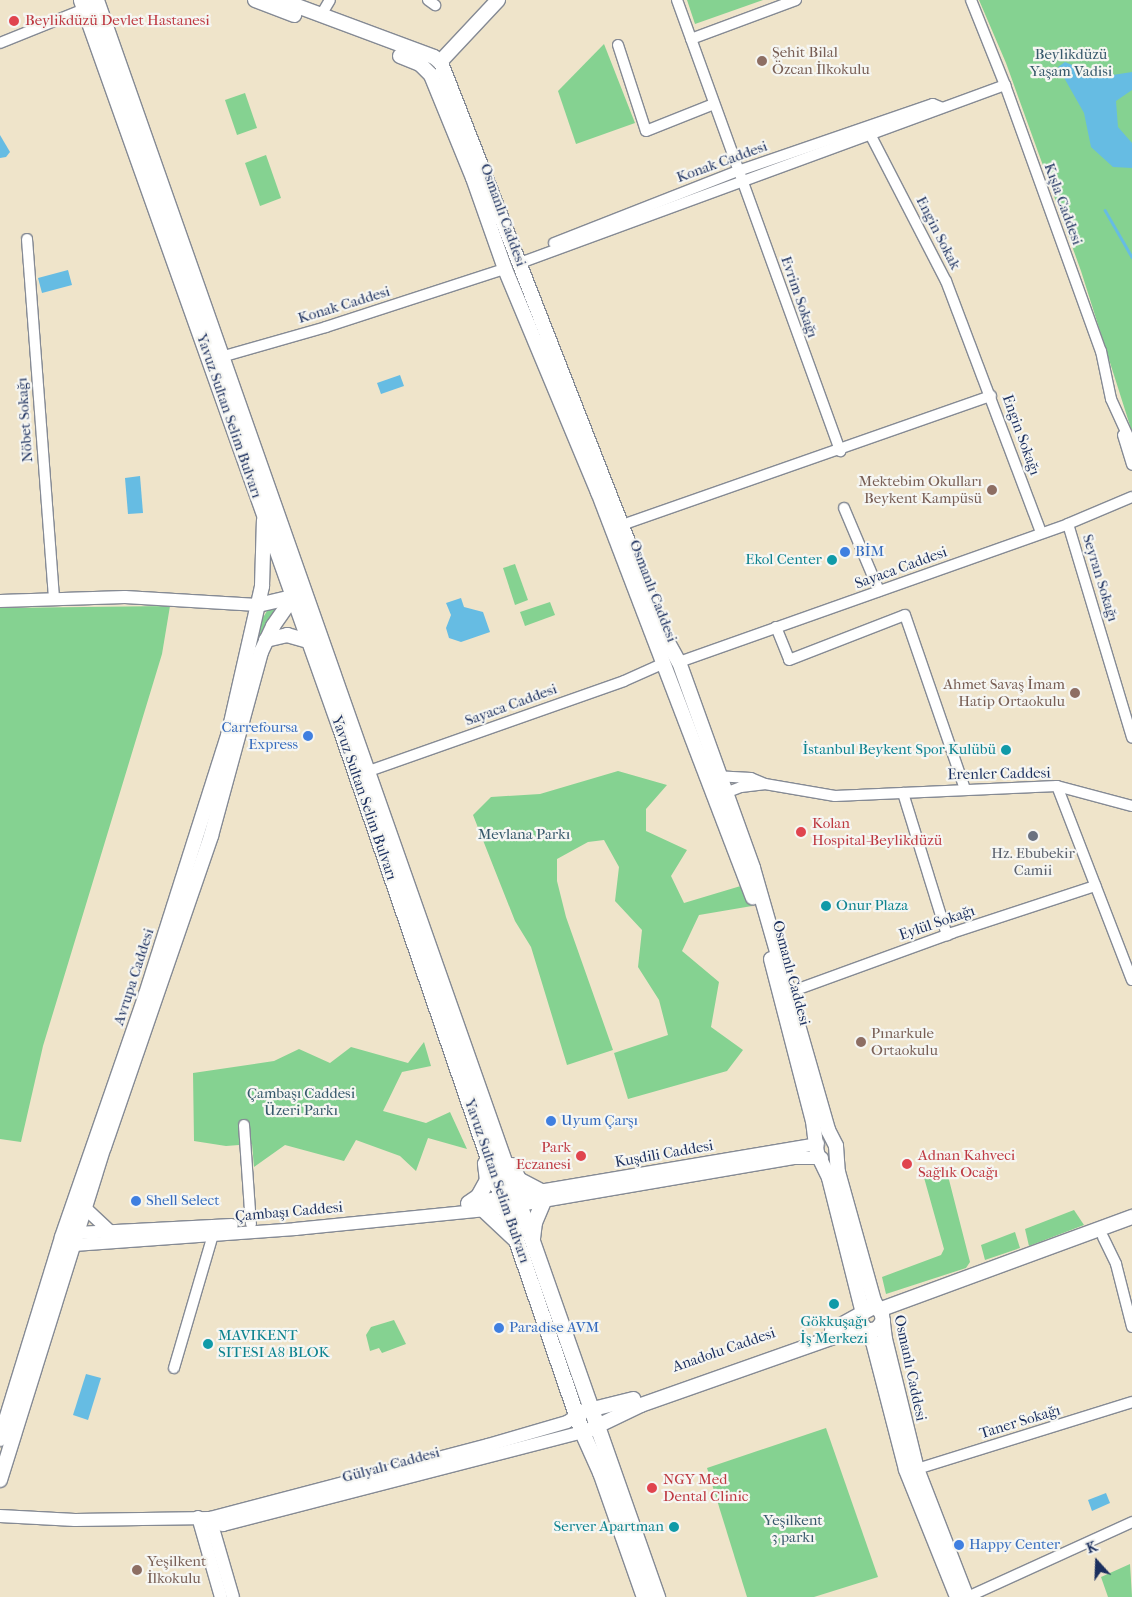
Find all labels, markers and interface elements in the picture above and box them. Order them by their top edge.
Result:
place label: Beylikdüzü Devlet Hastanesi [25,12,210,30]
marker: Beylikdüzü Devlet Hastanesi [7,14,21,28]
place label: Şehit Bilal Özcan İlkokulu [772,43,870,78]
park label: Beylikdüzü Yaşam Vadisi [1030,45,1112,80]
marker: Şehit Bilal Özcan İlkokulu [756,55,768,67]
street label: Konak Caddesi [674,137,770,187]
street label: Osmanlı Caddesi [476,161,530,269]
street label: Kışla Caddesi [1040,161,1086,247]
street label: Engin Sokak [912,193,964,273]
street label: Evrim Sokağı [777,254,821,340]
street label: Konak Caddesi [296,282,392,328]
street label: Yavuz Sultan Selim Bulvarı [192,331,266,501]
street label: Nöbet Sokağı [13,377,37,463]
street label: Engin Sokağı [998,392,1044,478]
place label: Mektebim Okulları Beykent Kampüsü [859,472,982,507]
marker: Mektebim Okulları Beykent Kampüsü [986,484,998,496]
street label: Seyran Sokağı [1078,532,1122,624]
street label: Osmanlı Caddesi [625,537,681,645]
street label: Sayaca Caddesi [852,543,950,593]
place label: BİM [855,543,884,561]
marker: BİM [839,546,851,558]
place label: Ekol Center [745,551,822,569]
marker: Ekol Center [826,554,838,566]
place label: Ahmet Savaş İmam Hatip Ortaokulu [943,675,1065,710]
street label: Sayaca Caddesi [462,680,560,730]
marker: Ahmet Savaş İmam Hatip Ortaokulu [1069,687,1081,699]
street label: Yavuz Sultan Selim Bulvarı [327,713,401,883]
place label: Carrefoursa Express [221,718,298,753]
marker: Carrefoursa Express [302,730,314,742]
place label: İstanbul Beykent Spor Kulübü [802,741,996,759]
marker: İstanbul Beykent Spor Kulübü [1000,744,1012,756]
street label: Erenler Caddesi [947,764,1051,784]
place label: Kolan Hospital-Beylikdüzü [812,814,942,849]
marker: Kolan Hospital-Beylikdüzü [794,825,808,839]
park label: Mevlana Parkı [478,826,570,844]
marker: Hz. Ebubekir Camii [1027,830,1039,842]
place label: Hz. Ebubekir Camii [991,844,1075,879]
place label: Onur Plaza [836,897,908,915]
marker: Onur Plaza [820,900,832,912]
street label: Eylül Sokağı [897,902,977,944]
street label: Osmanlı Caddesi [768,918,814,1028]
street label: Avrupa Caddesi [110,926,158,1028]
place label: Pınarkule Ortaokulu [871,1024,938,1059]
marker: Pınarkule Ortaokulu [855,1036,867,1048]
park label: Çambaşı Caddesi Üzeri Parkı [247,1084,355,1119]
street label: Yavuz Sultan Selim Bulvarı [460,1096,534,1266]
place label: Uyum Çarşı [561,1112,638,1130]
marker: Uyum Çarşı [545,1115,557,1127]
street label: Kuşdili Caddesi [613,1136,715,1172]
place label: Park Eczanesi [516,1138,571,1173]
place label: Adnan Kahveci Sağlık Ocağı [918,1146,1015,1181]
marker: Park Eczanesi [575,1150,587,1162]
marker: Adnan Kahveci Sağlık Ocağı [900,1157,914,1171]
place label: Shell Select [146,1192,219,1210]
marker: Shell Select [130,1195,142,1207]
street label: Çambaşı Caddesi [234,1198,344,1226]
marker: Gökkuşağı İş Merkezi [828,1298,840,1310]
place label: Gökkuşağı İş Merkezi [800,1312,868,1347]
street label: Osmanlı Caddesi [890,1313,930,1423]
place label: Paradise AVM [509,1319,599,1337]
marker: Paradise AVM [493,1322,505,1334]
street label: Anadolu Caddesi [670,1324,778,1376]
place label: MAVIKENT SITESI A8 BLOK [218,1326,329,1361]
marker: MAVIKENT SITESI A8 BLOK [202,1338,214,1350]
street label: Taner Sokağı [977,1401,1063,1443]
street label: Gülyalı Caddesi [340,1443,442,1487]
place label: NGY Med Dental Clinic [663,1470,748,1505]
marker: NGY Med Dental Clinic [645,1481,659,1495]
park label: Yeşilkent 3 parkı [763,1511,823,1546]
place label: Server Apartman [553,1518,664,1536]
marker: Server Apartman [668,1521,680,1533]
place label: Happy Center [969,1536,1060,1554]
north arrow [1072,1537,1122,1587]
text: K [1084,1538,1099,1557]
marker: Happy Center [953,1539,965,1551]
place label: Yeşilkent İlkokulu [147,1552,206,1587]
marker: Yeşilkent İlkokulu [131,1564,143,1576]

